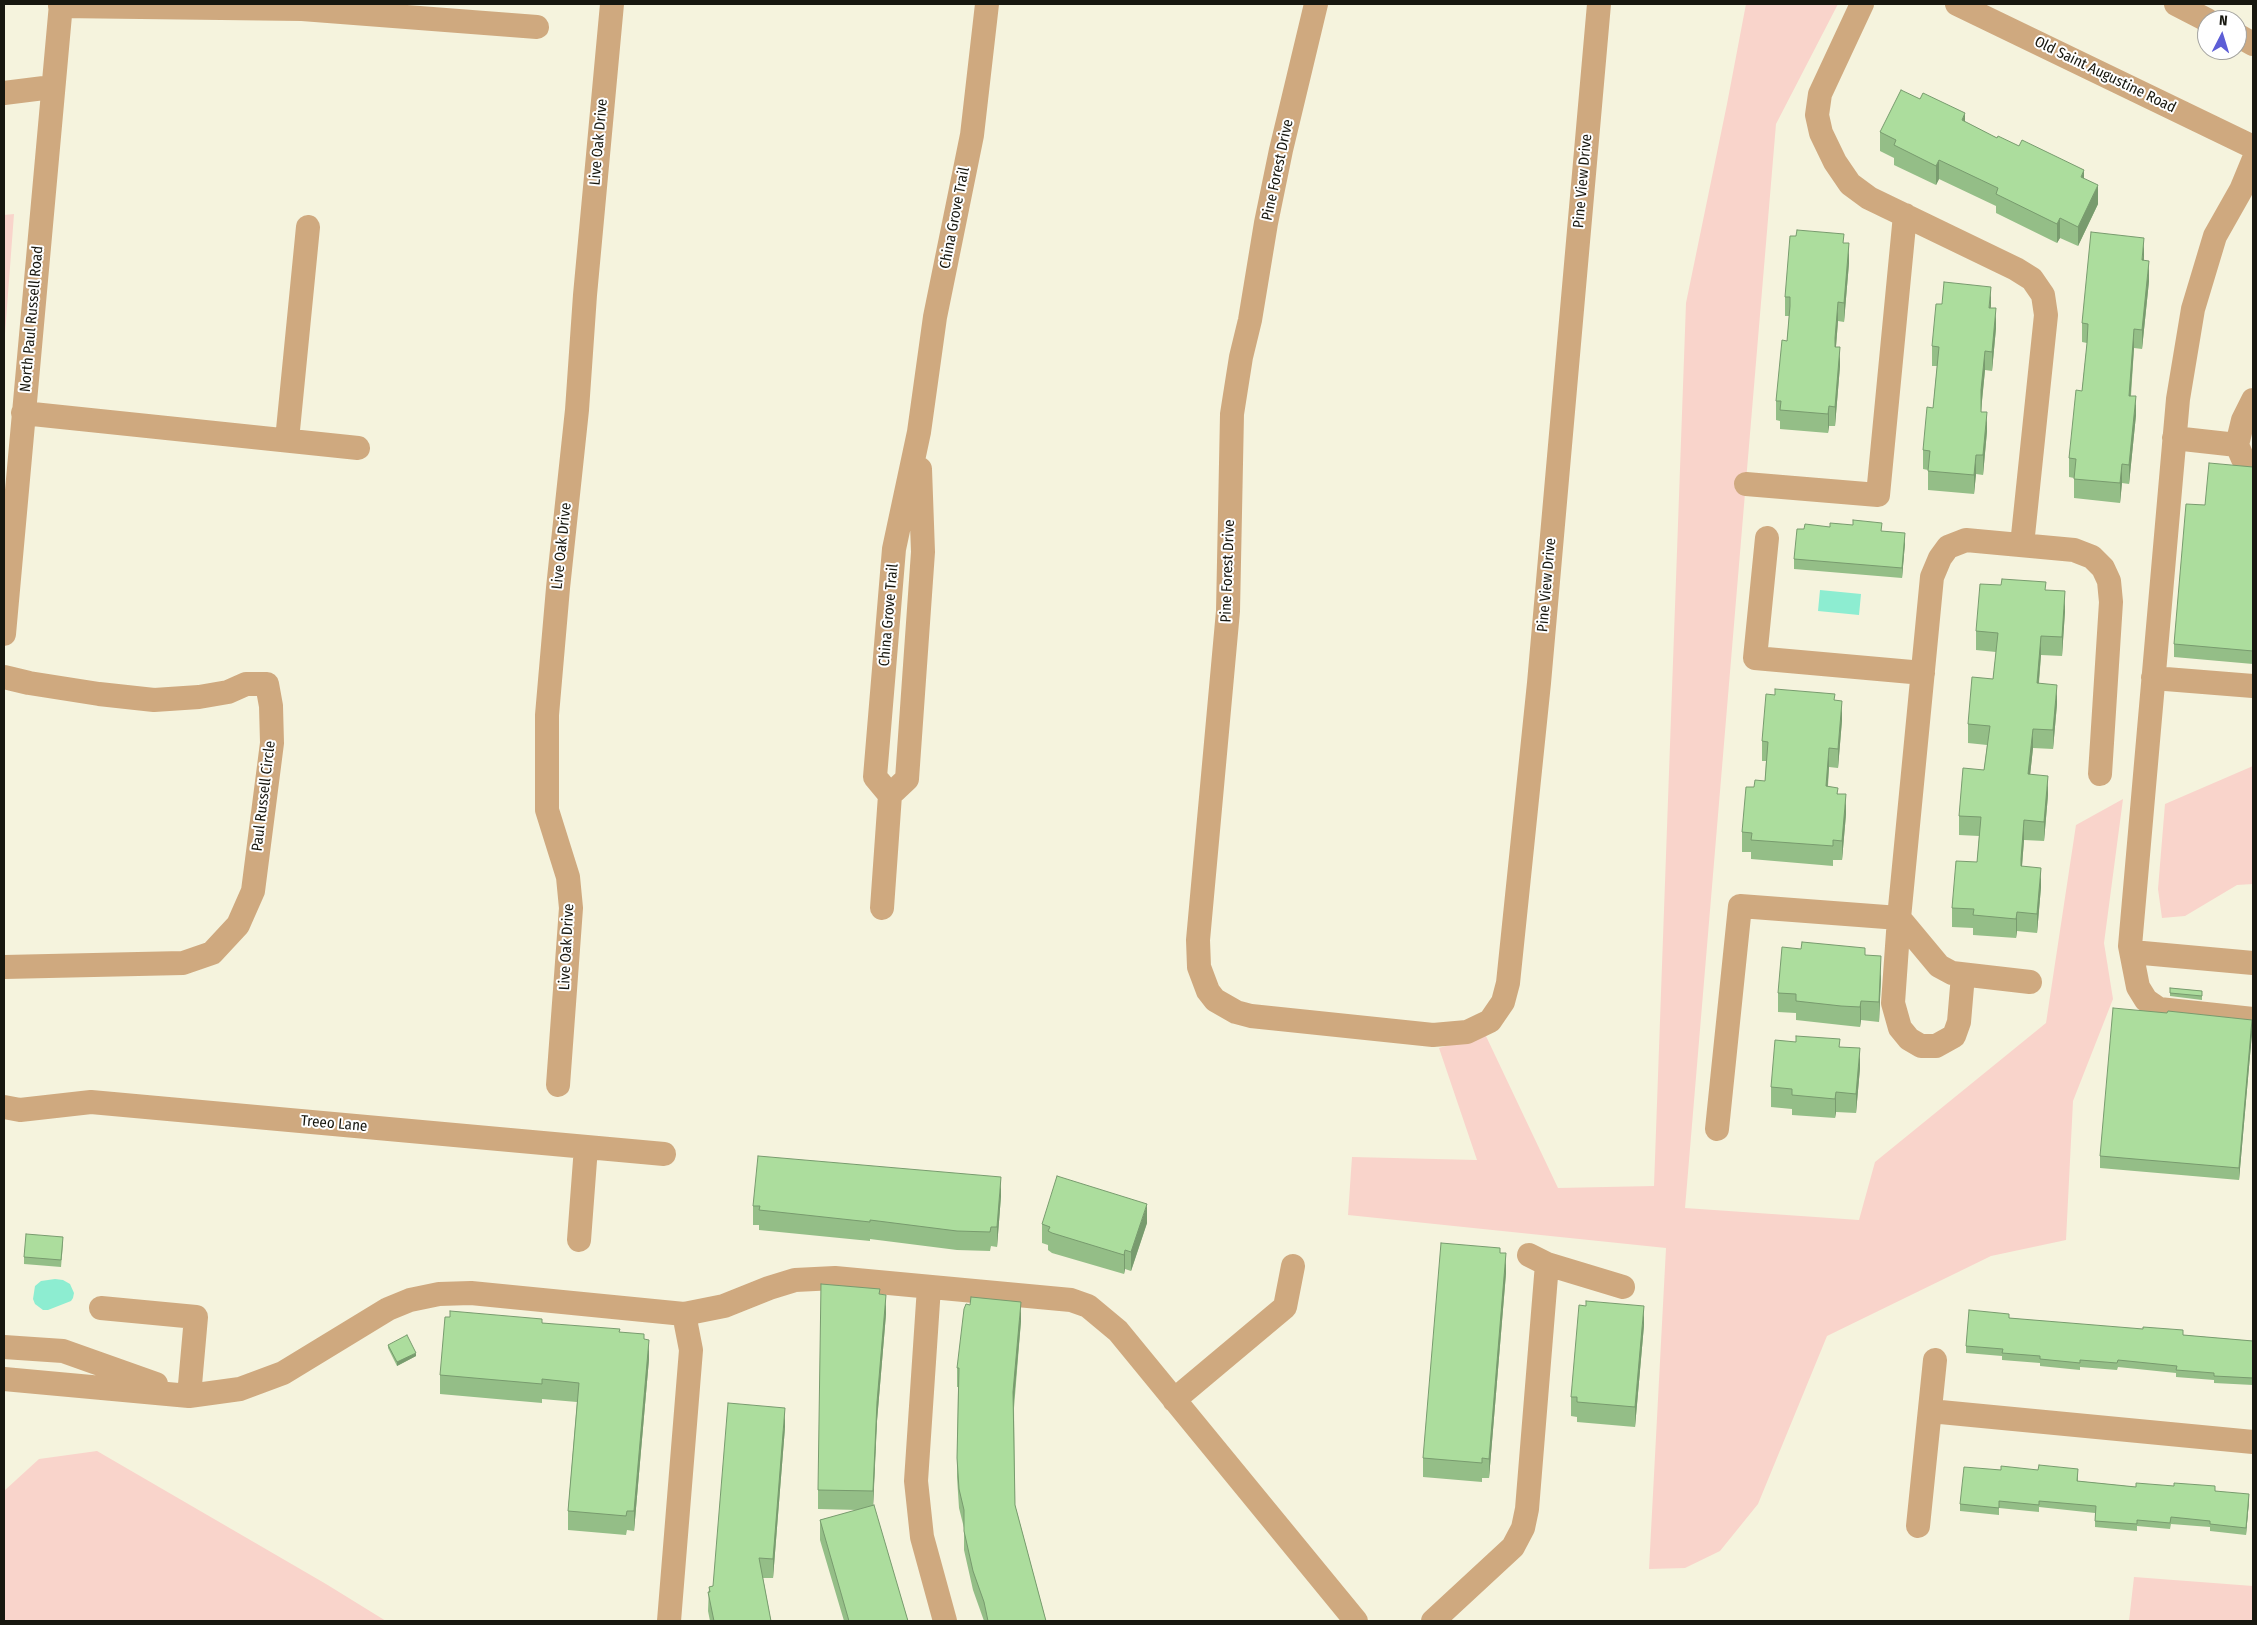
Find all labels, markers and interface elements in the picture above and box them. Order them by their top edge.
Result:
north arrow [2197,10,2247,60]
text: N [2218,12,2228,29]
street label: Old Saint Augustine Road [2031,33,2179,117]
street label: Live Oak Drive [586,98,612,186]
street label: Pine Forest Drive [1258,118,1298,222]
street label: Pine View Drive [1570,133,1596,229]
street label: China Grove Trail [936,166,974,270]
street label: North Paul Russell Road [17,245,47,393]
street label: Live Oak Drive [549,502,575,590]
street label: Pine Forest Drive [1217,519,1239,623]
street label: Pine View Drive [1534,537,1560,633]
street label: China Grove Trail [876,563,902,667]
street label: Paul Russell Circle [248,740,280,852]
street label: Live Oak Drive [556,903,578,991]
street label: Treeo Lane [300,1112,368,1136]

